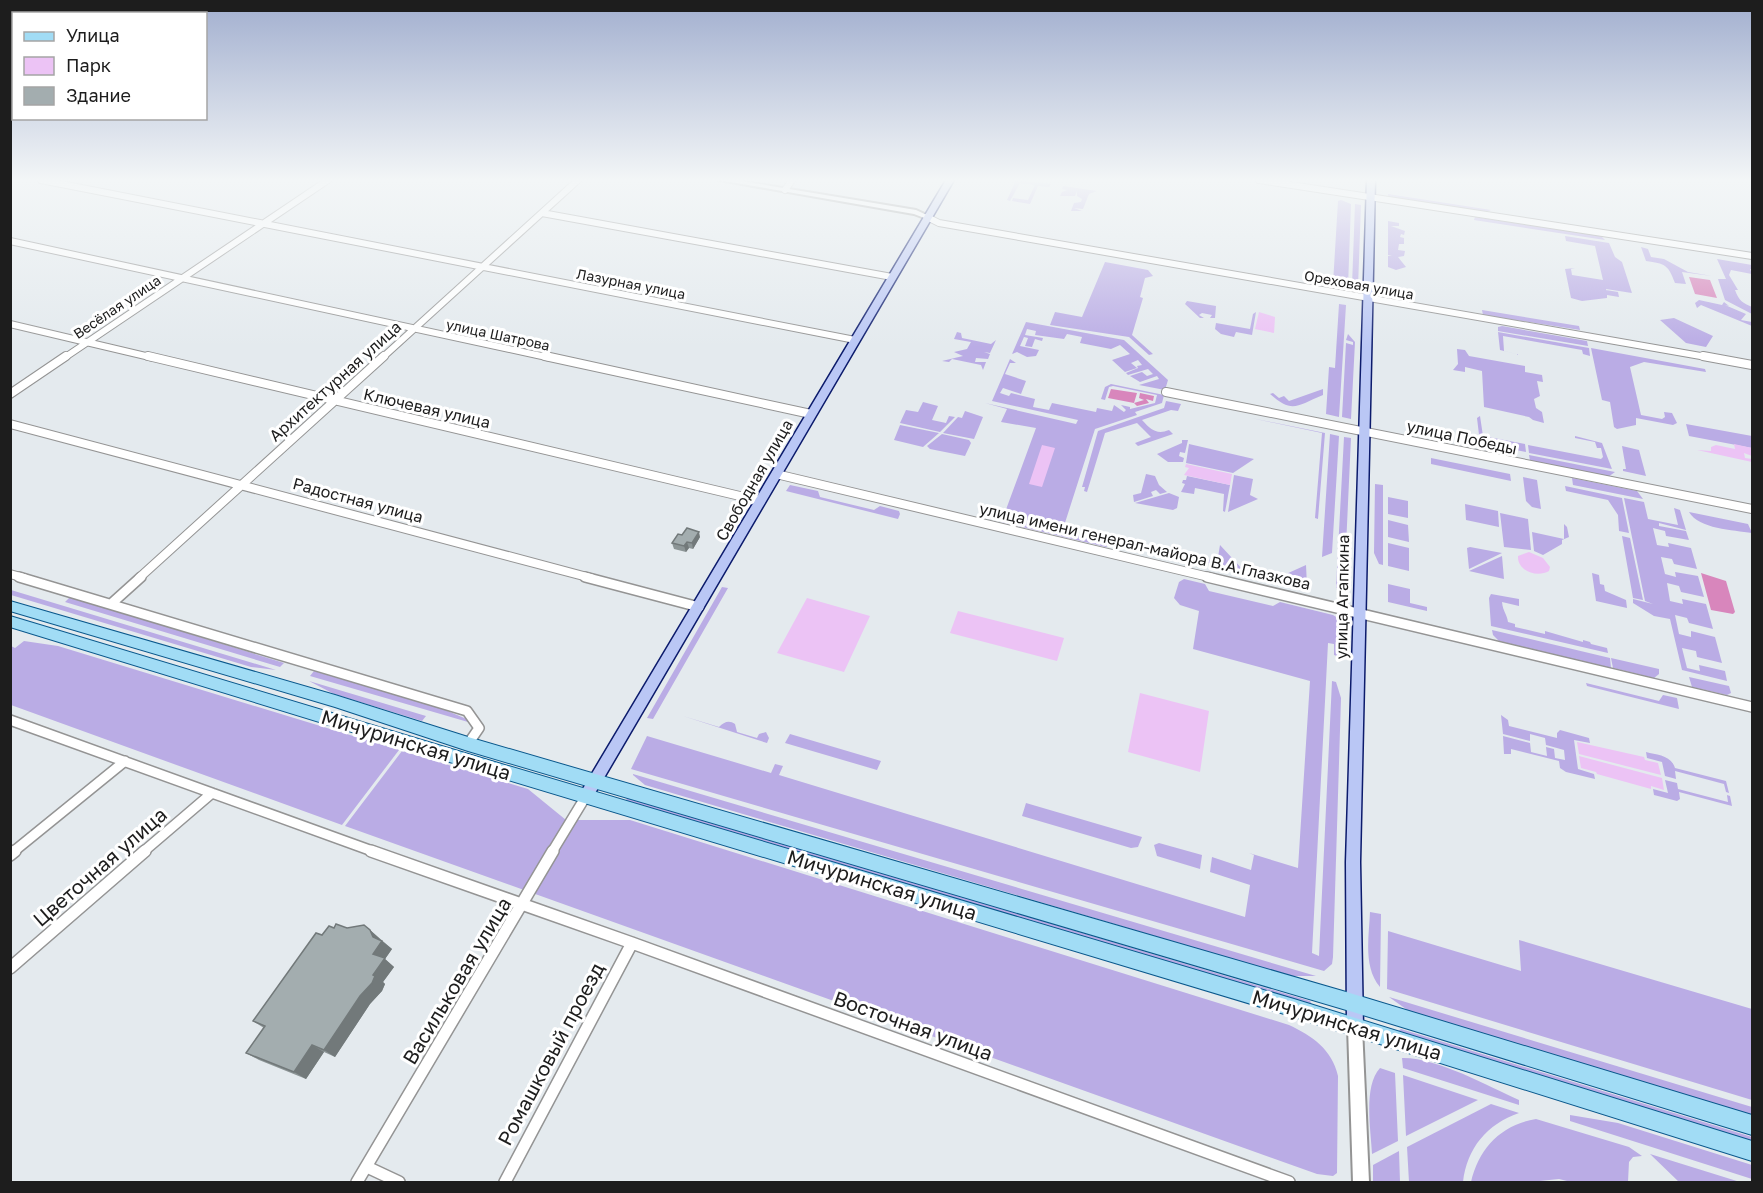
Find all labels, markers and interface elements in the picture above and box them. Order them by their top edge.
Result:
legend [12,12,207,120]
text: Улица [66,24,120,46]
text: Парк [66,54,111,76]
text: Здание [66,84,131,106]
street label: Лазурная улица [575,265,687,302]
street label: Ореховая улица [1303,267,1415,303]
street label: Весёлая улица [70,271,164,342]
street label: улица Шатрова [445,315,551,354]
street label: Архитектурная улица [265,316,405,446]
street label: Ключевая улица [362,384,492,432]
street label: Свободная улица [711,416,797,544]
street label: улица Победы [1405,416,1519,458]
street label: Радостная улица [291,473,425,527]
street label: улица имени генерал-майора В.А.Глазкова [977,498,1313,594]
street label: улица Агапкина [1331,534,1353,660]
street label: Мичуринская улица [319,704,514,784]
street label: Цветочная улица [28,802,171,931]
street label: Мичуринская улица [785,844,980,924]
street label: Васильковая улица [397,893,516,1068]
street label: Ромашковый проезд [492,958,608,1149]
street label: Мичуринская улица [1250,984,1445,1064]
street label: Восточная улица [831,985,996,1065]

